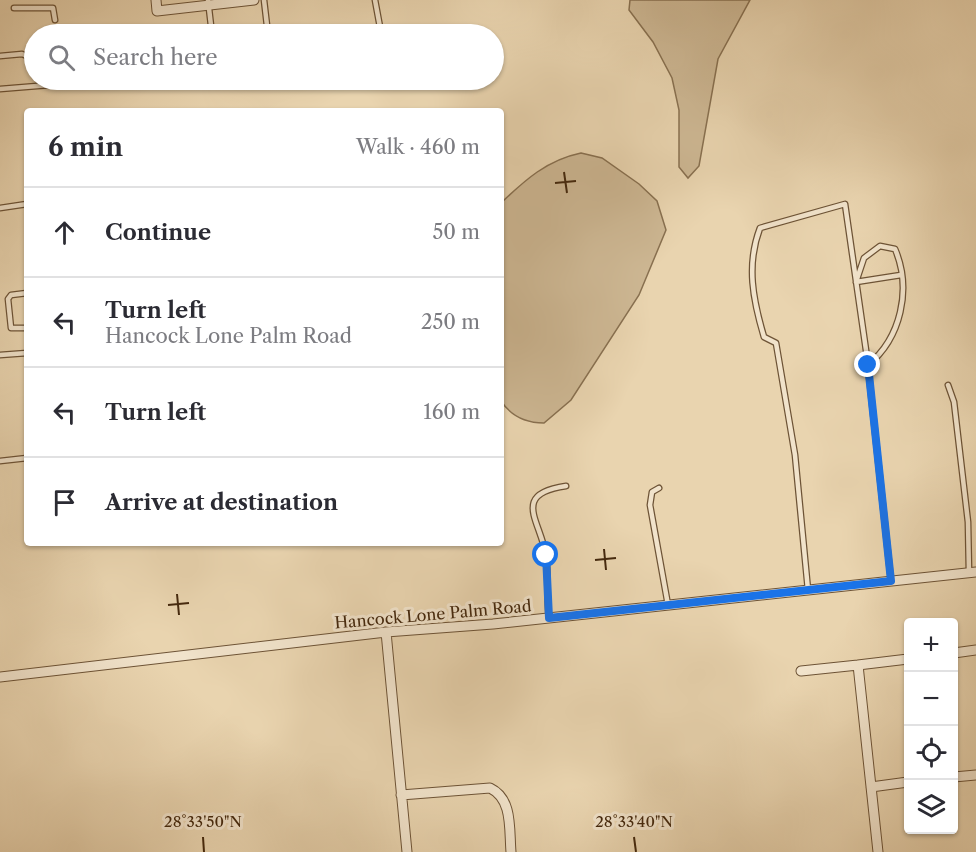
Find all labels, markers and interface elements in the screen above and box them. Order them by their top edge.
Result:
search box [24,24,504,90]
icon: search [45,41,78,74]
text: Search here [93,44,218,71]
text: 6 min [48,131,123,163]
text: Walk · 460 m [356,135,480,159]
icon: ahead [48,216,81,249]
text: Continue [105,219,211,246]
text: 50 m [433,220,480,244]
text: Turn left [105,297,206,324]
icon: left [48,306,81,339]
text: 250 m [421,310,480,334]
text: Hancock Lone Palm Road [105,324,352,348]
route end [854,351,880,377]
icon: left [48,396,81,429]
text: Turn left [105,399,206,426]
text: 160 m [423,400,480,424]
icon: arrive [48,486,81,519]
text: Arrive at destination [105,489,338,516]
route start [532,541,558,567]
street label: Hancock Lone Palm Road [334,595,533,633]
map controls [904,618,958,834]
button: + [904,618,958,672]
button: − [904,672,958,726]
button: locate [904,726,958,780]
button: layers [904,780,958,834]
text: 28°33'50"N [164,812,242,831]
text: 28°33'40"N [595,812,673,831]

